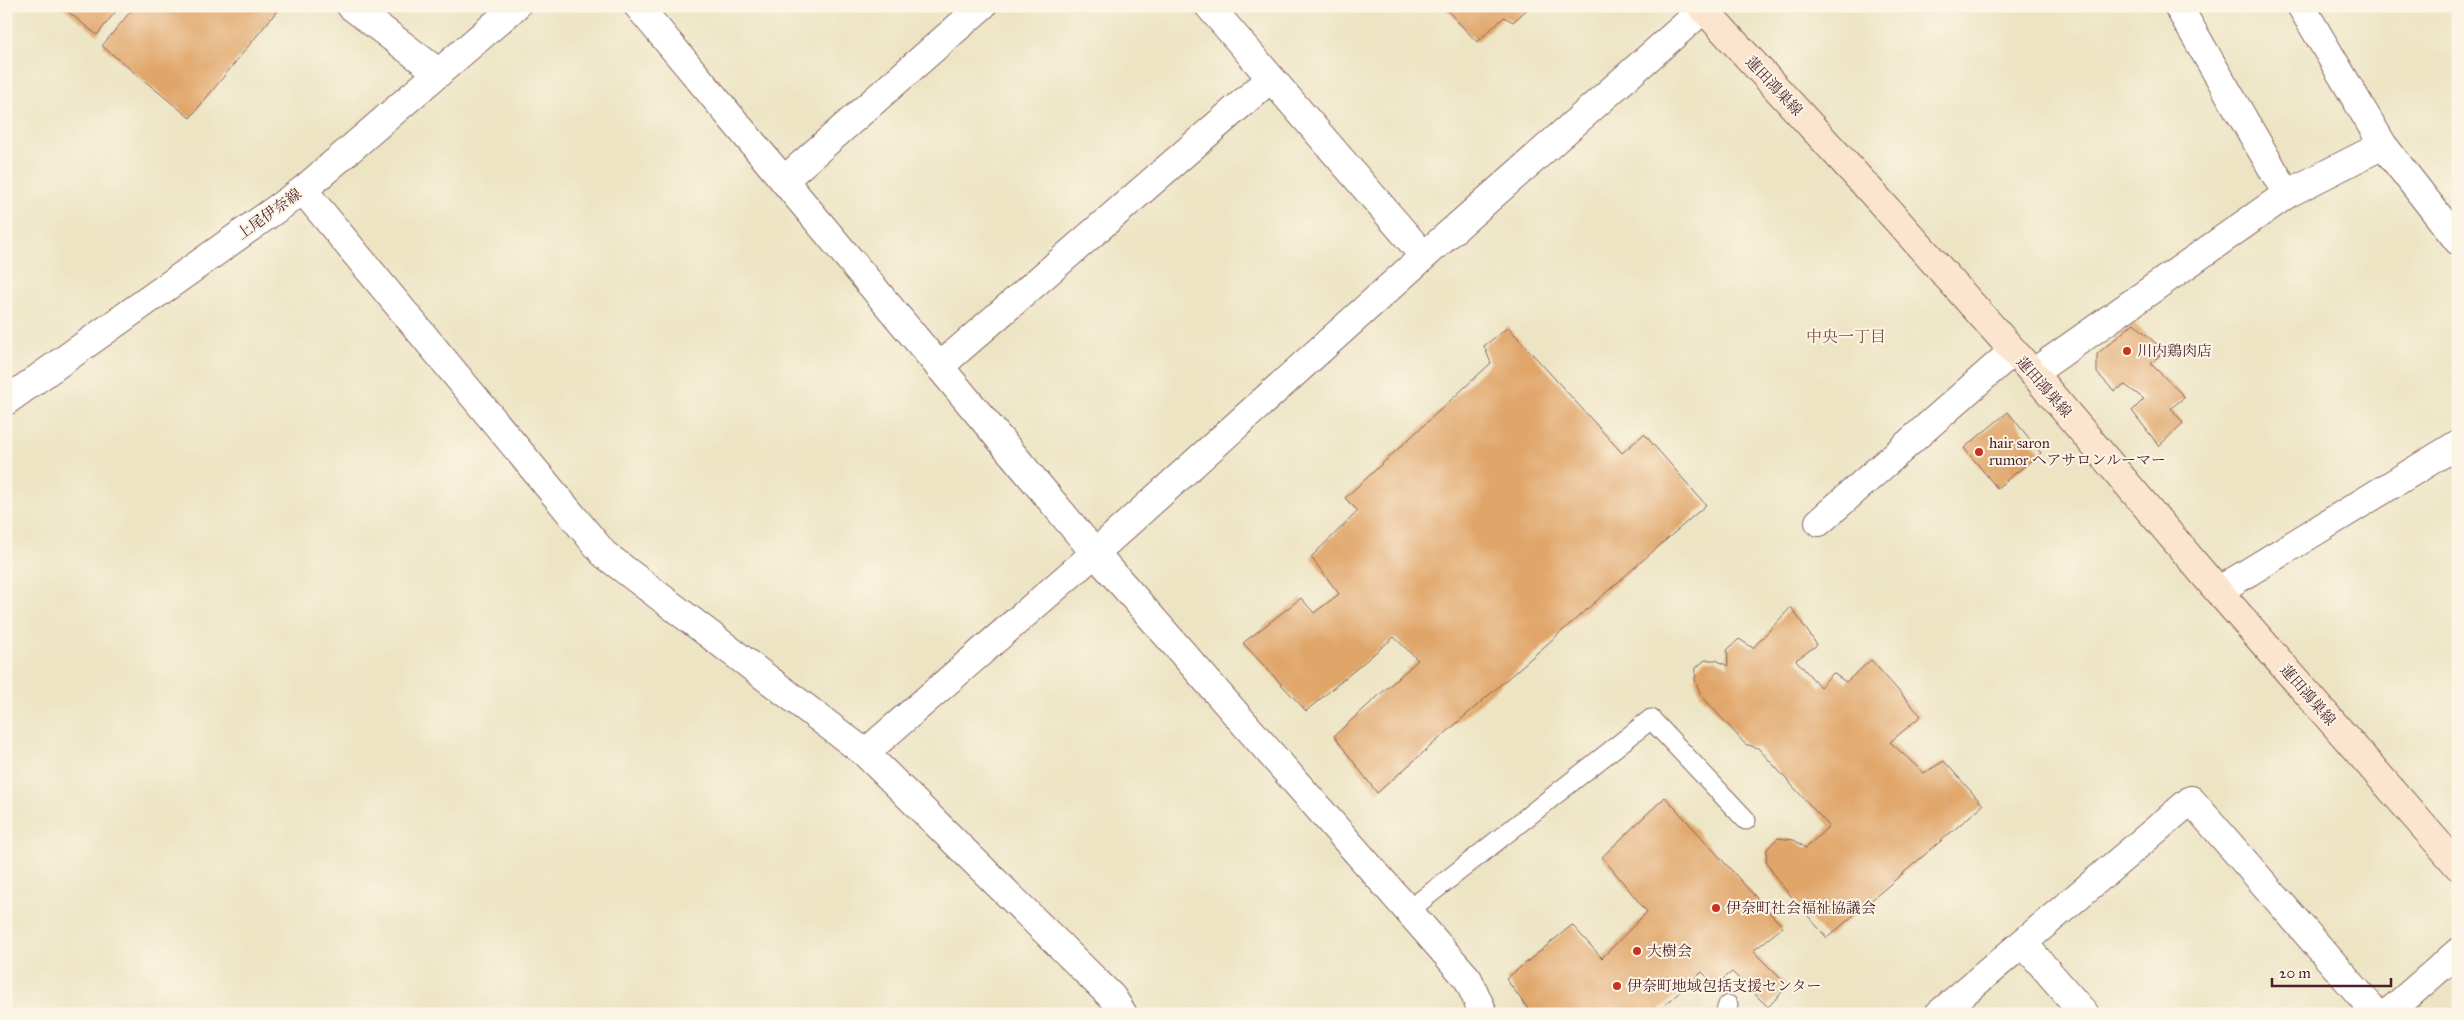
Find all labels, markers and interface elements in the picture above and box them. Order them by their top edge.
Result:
street label: 蓮田鴻巣線 [1742,52,1806,120]
street label: 上尾伊奈線 [233,185,305,243]
district label: 中央一丁目 [1806,327,1886,346]
place label: 川内鶏肉店 [2137,342,2212,360]
marker: 川内鶏肉店 [2121,345,2133,357]
street label: 蓮田鴻巣線 [2013,353,2075,421]
place label: hair saron rumor ヘアサロンルーマー [1989,434,2166,469]
marker: hair saron rumor ヘアサロンルーマー [1973,446,1985,458]
street label: 蓮田鴻巣線 [2277,661,2339,729]
place label: 伊奈町社会福祉協議会 [1726,899,1876,917]
marker: 伊奈町社会福祉協議会 [1710,902,1722,914]
place label: 大樹会 [1647,942,1692,960]
marker: 大樹会 [1631,945,1643,957]
scale bar [2272,955,2390,987]
text: 20 m [2279,964,2311,982]
place label: 伊奈町地域包括支援センター [1627,977,1821,995]
marker: 伊奈町地域包括支援センター [1611,980,1623,992]

